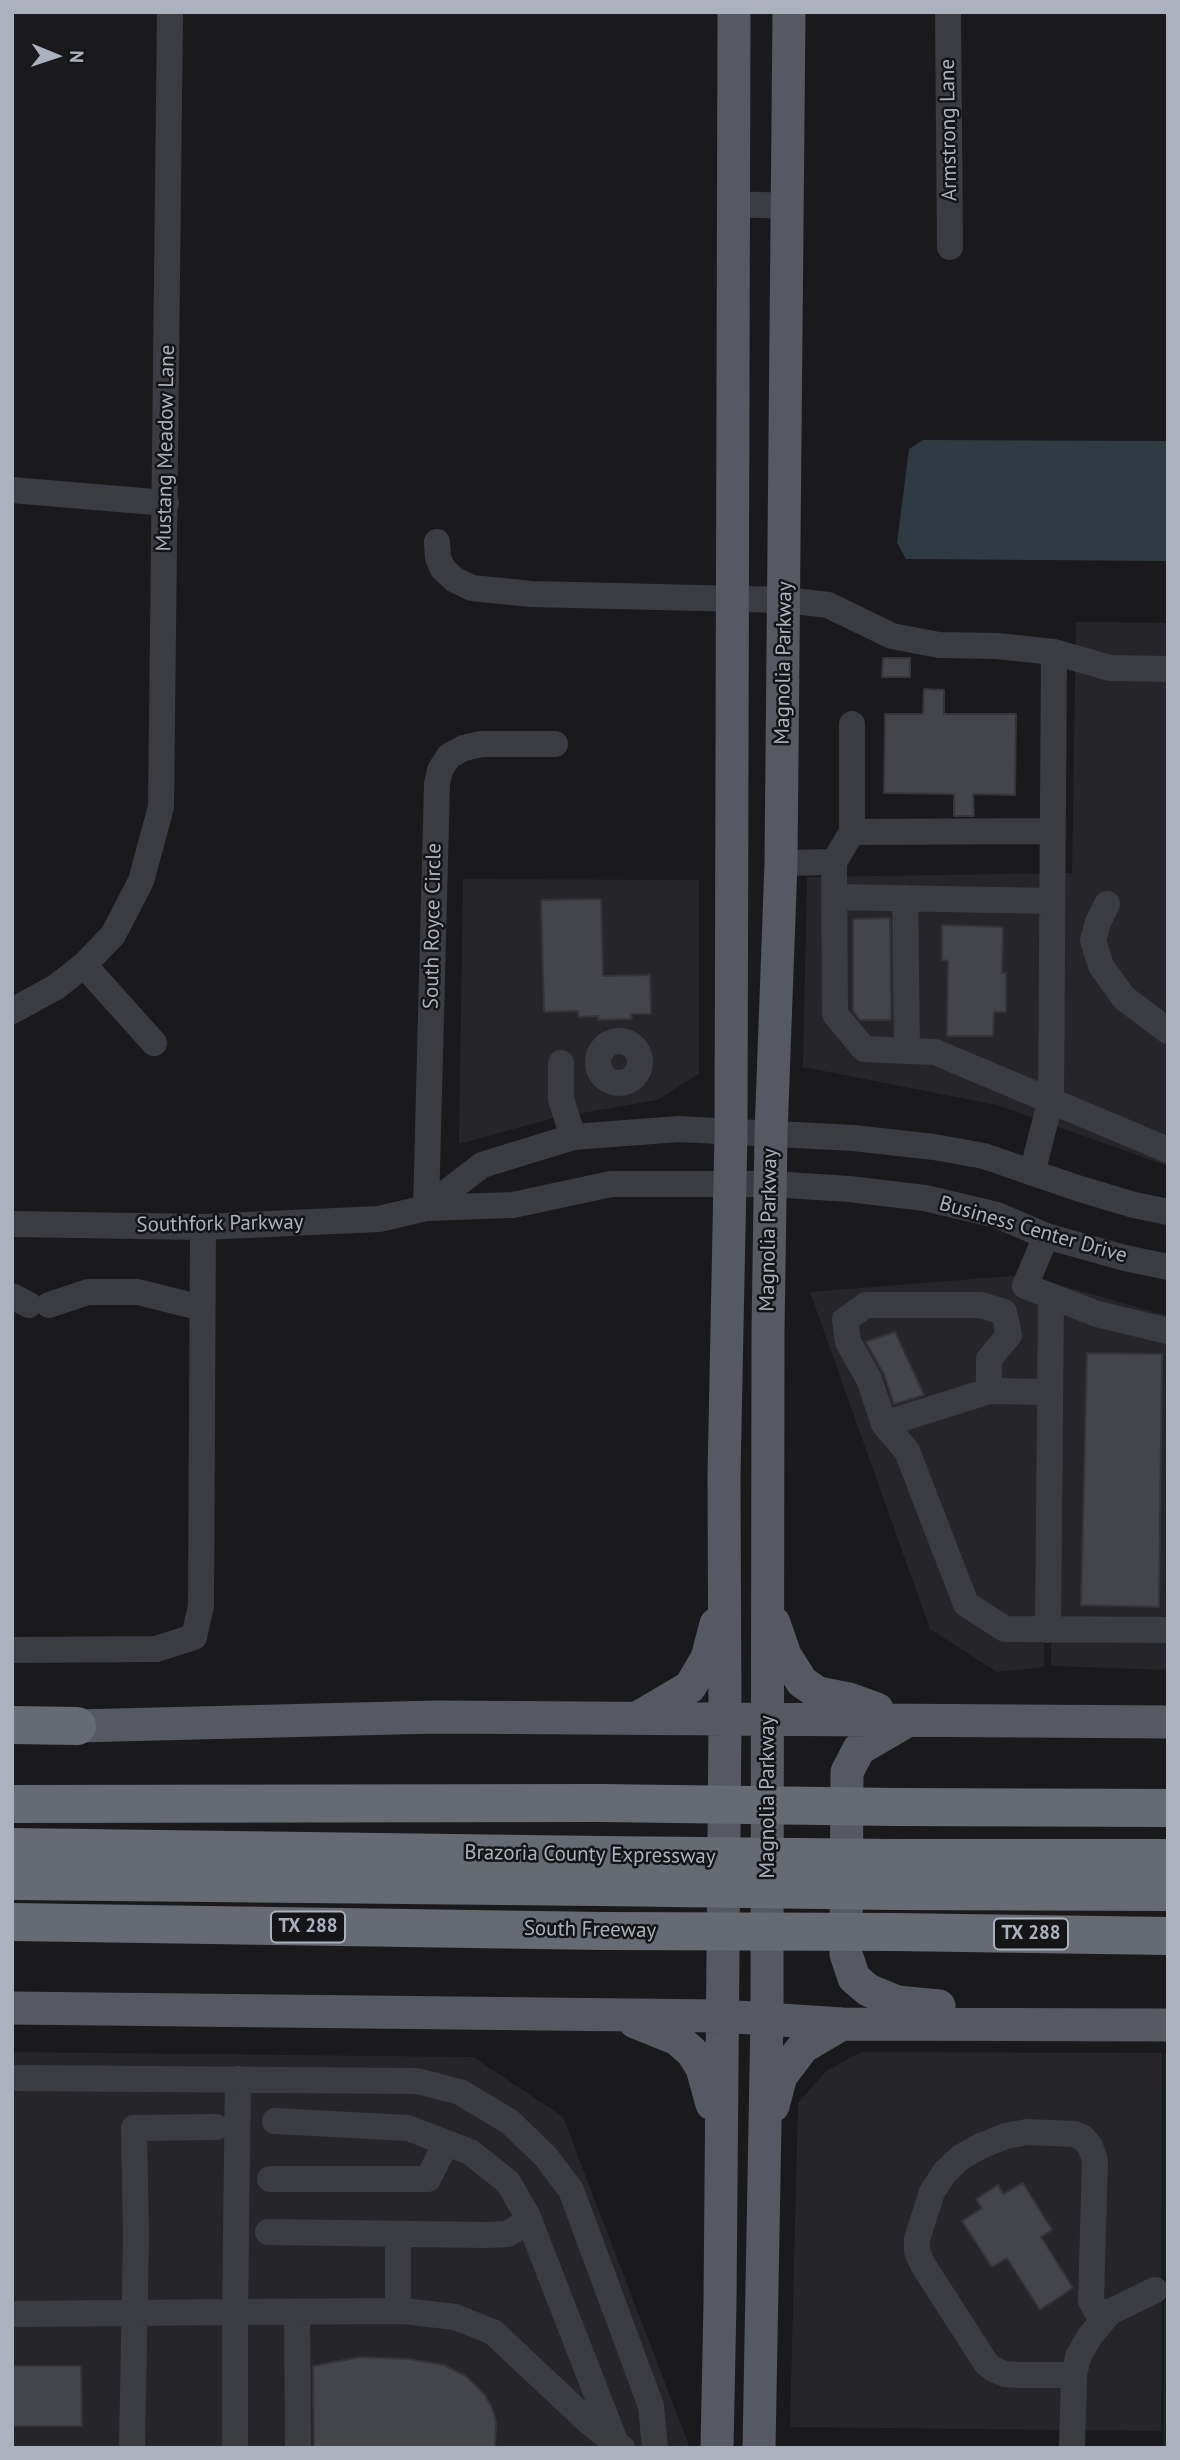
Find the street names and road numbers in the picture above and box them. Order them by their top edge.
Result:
street label: Armstrong Lane [935,59,963,201]
street label: Mustang Meadow Lane [152,344,180,552]
street label: Magnolia Parkway [770,581,798,745]
street label: South Royce Circle [419,843,447,1009]
street label: Magnolia Parkway [755,1148,783,1312]
street label: Business Center Drive [936,1191,1130,1269]
street label: Southfork Parkway [136,1210,304,1238]
street label: Magnolia Parkway [755,1715,781,1879]
street label: Brazoria County Expressway [464,1840,716,1870]
road number: TX 288 [271,1912,345,1942]
street label: South Freeway [524,1916,656,1944]
road number: TX 288 [994,1918,1068,1950]

